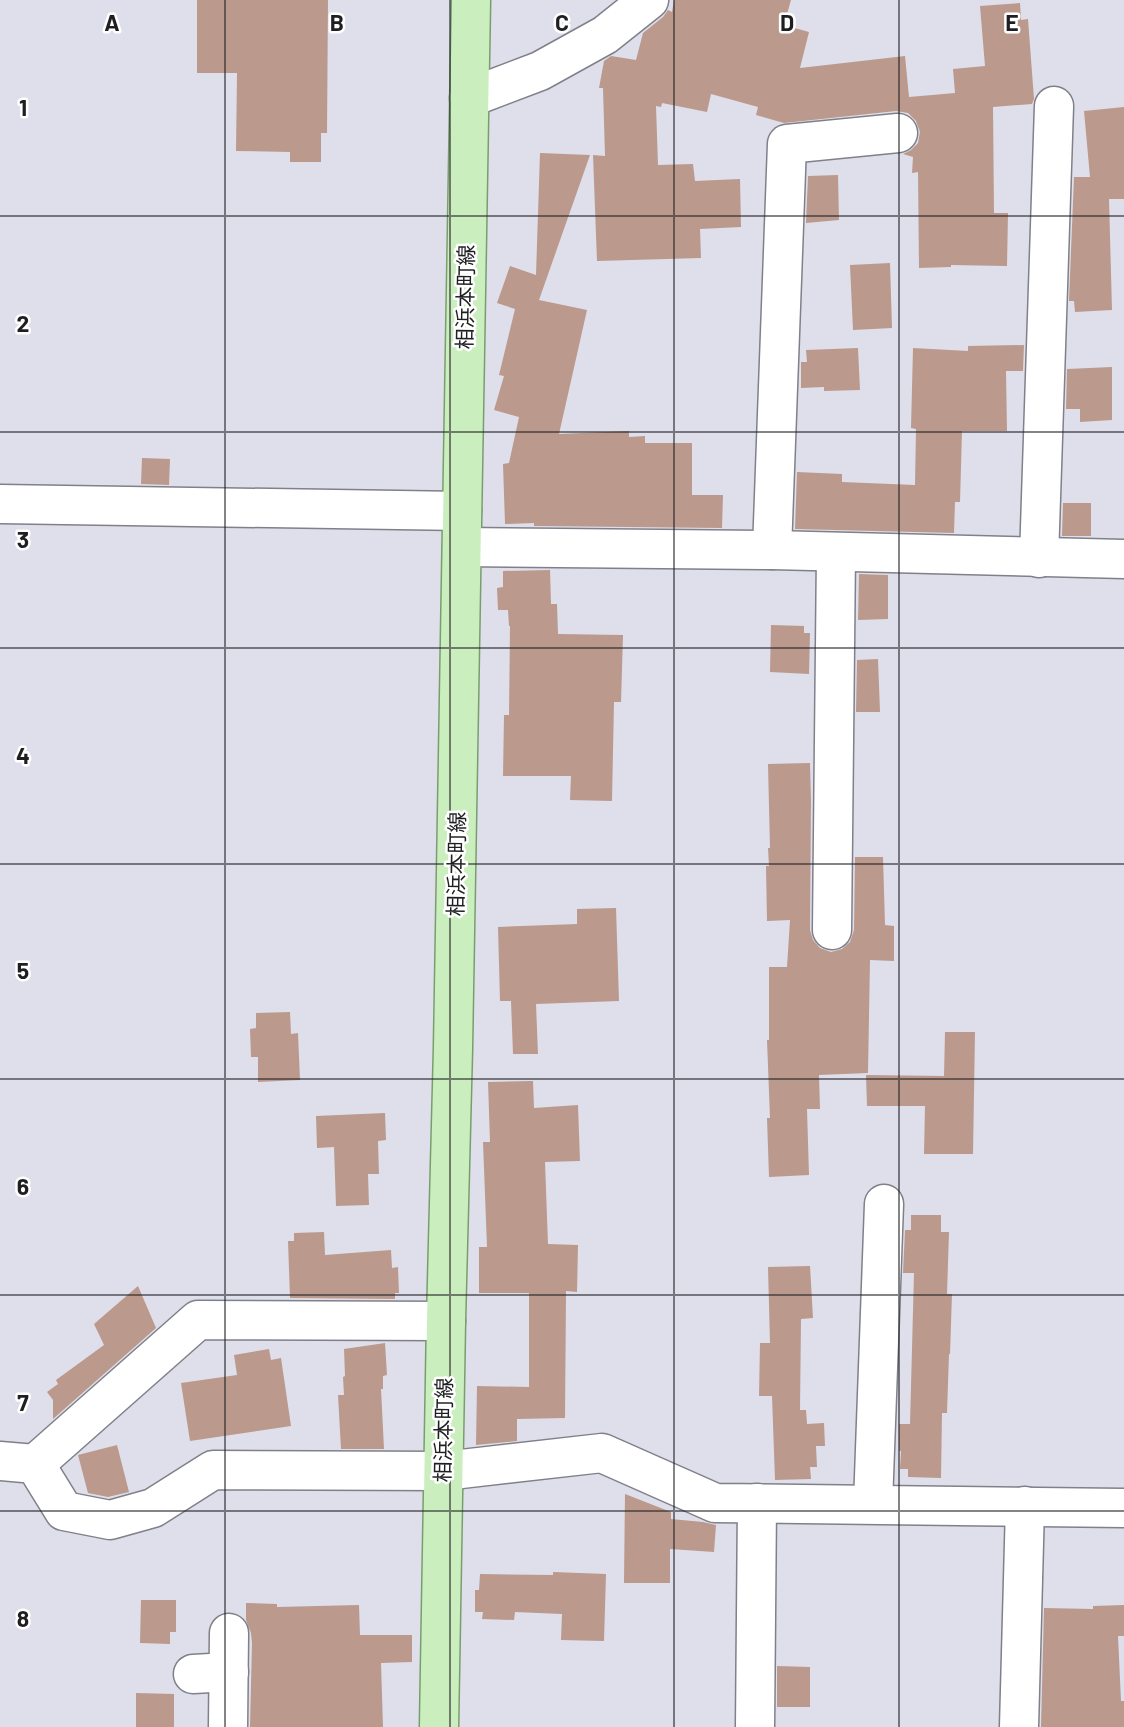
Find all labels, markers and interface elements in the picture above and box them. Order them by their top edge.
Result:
text: A [104,8,120,36]
text: B [330,8,344,36]
text: C [555,8,569,36]
text: D [780,8,794,36]
text: E [1005,8,1019,36]
text: 1 [19,93,27,121]
street label: 相浜本町線 [451,244,478,350]
text: 2 [17,309,29,337]
text: 3 [17,525,29,553]
text: 4 [16,741,30,769]
street label: 相浜本町線 [442,811,469,917]
text: 5 [17,956,29,984]
text: 6 [17,1172,29,1200]
street label: 相浜本町線 [429,1377,456,1483]
text: 7 [17,1388,29,1416]
text: 8 [17,1604,29,1632]

